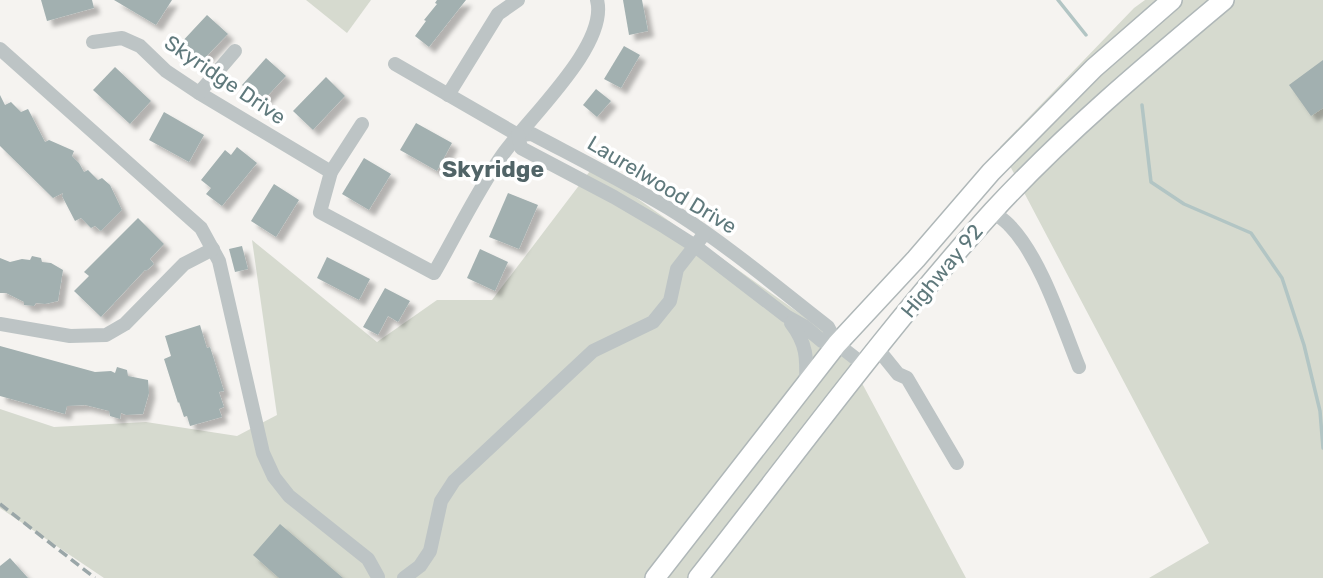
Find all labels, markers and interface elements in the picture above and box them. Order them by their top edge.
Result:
street label: Skyridge Drive [160,30,291,129]
street label: Laurelwood Drive [583,130,741,239]
district label: Skyridge [442,155,544,183]
street label: Highway 92 [895,219,988,322]

